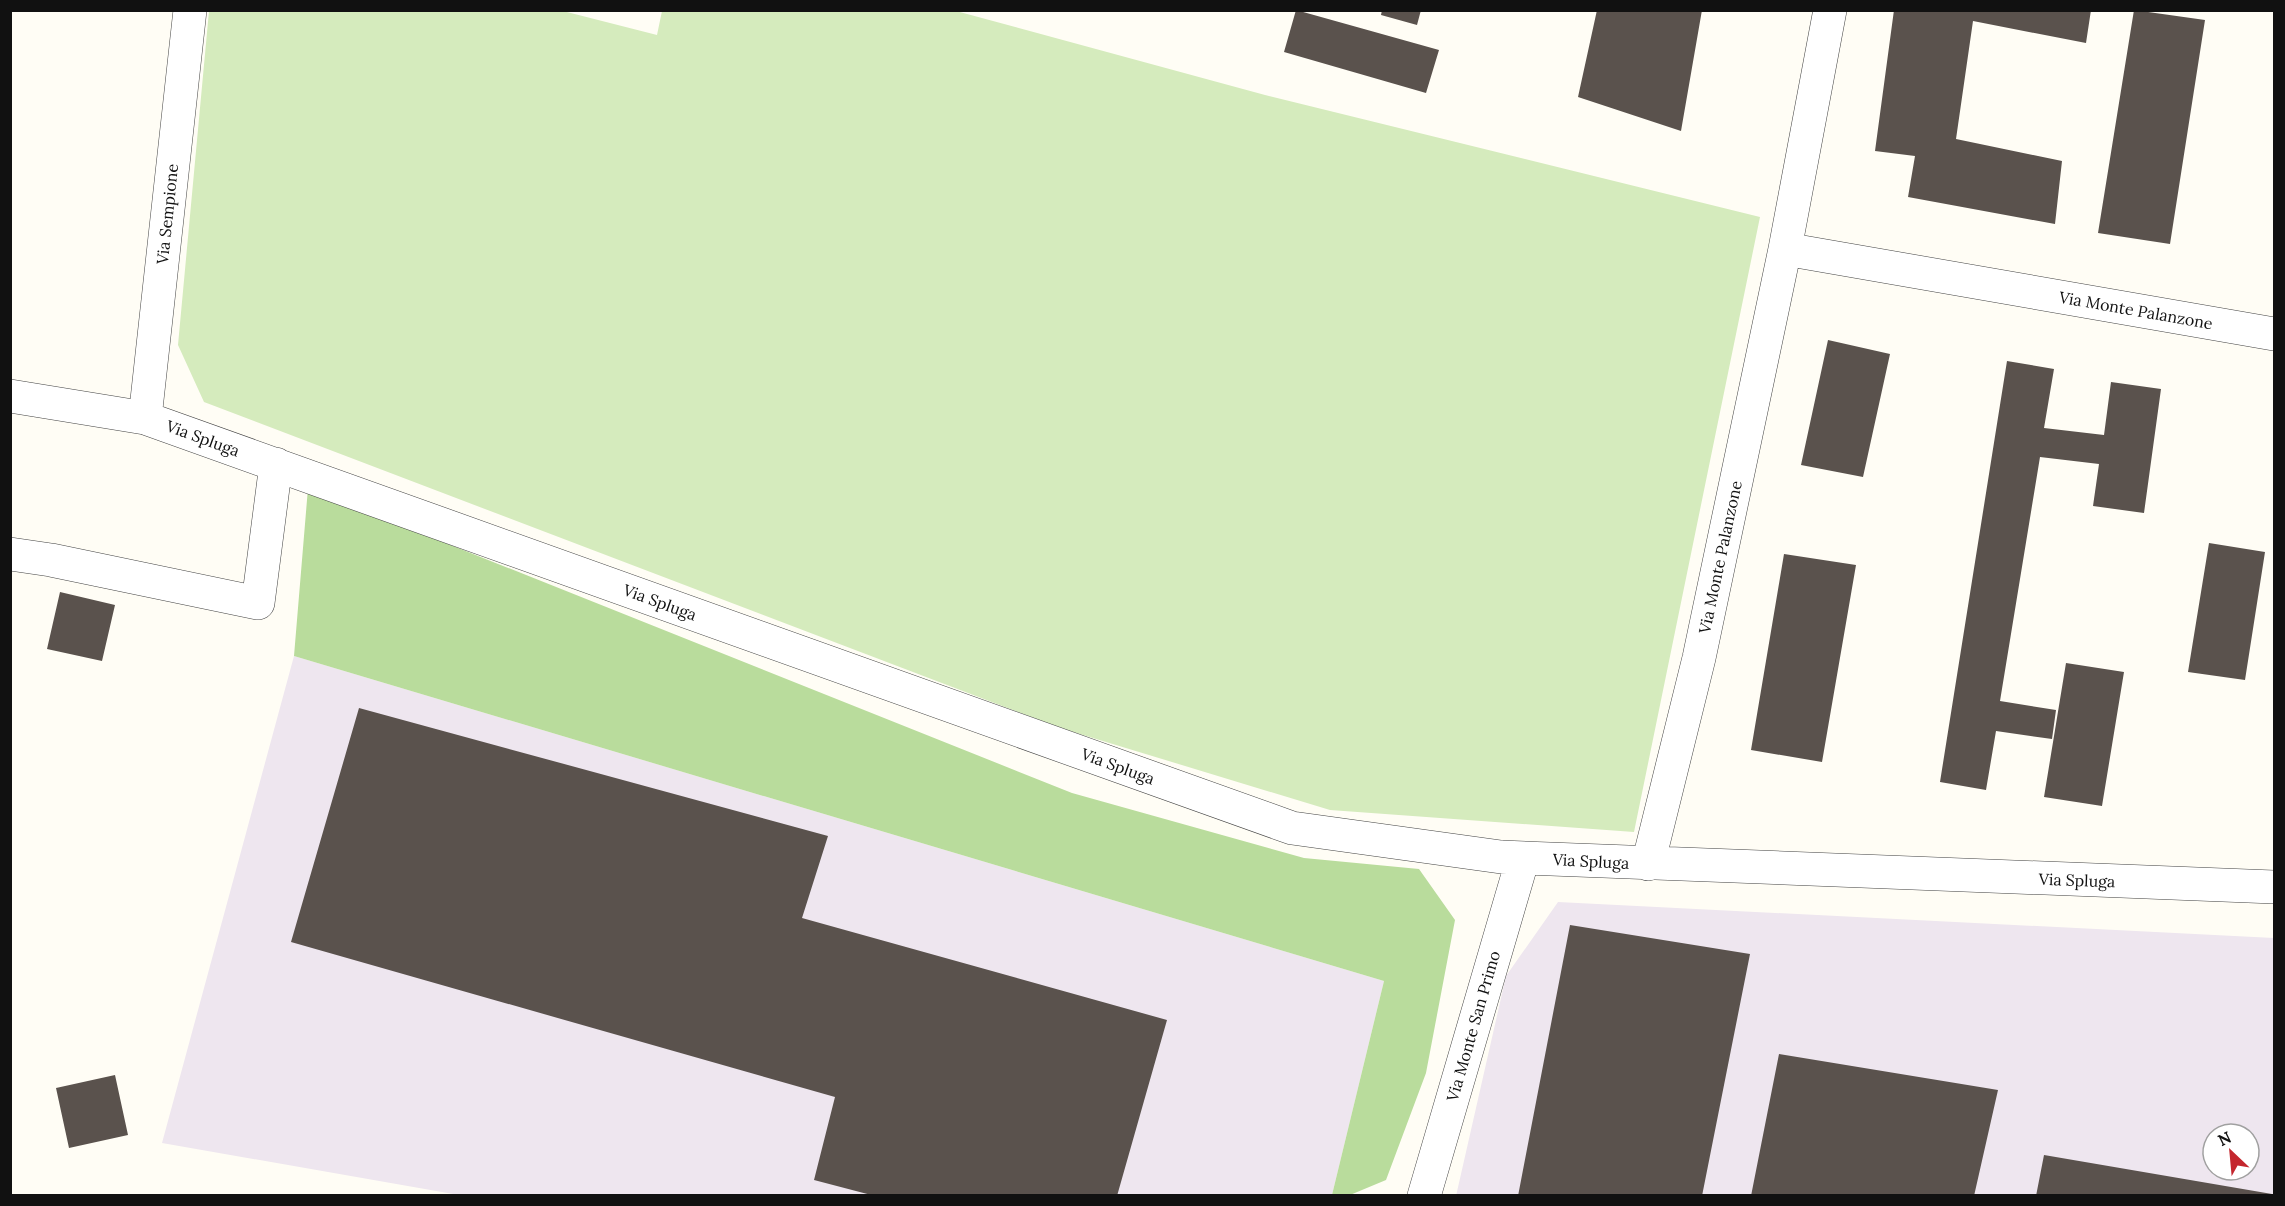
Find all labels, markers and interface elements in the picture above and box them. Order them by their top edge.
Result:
street label: Via Sempione [152,162,182,266]
street label: Via Monte Palanzone [2057,286,2215,333]
street label: Via Spluga [163,415,242,461]
street label: Via Monte Palanzone [1694,478,1746,636]
street label: Via Spluga [620,579,699,625]
street label: Via Spluga [1078,743,1157,789]
street label: Via Spluga [1551,849,1630,873]
street label: Via Spluga [2037,869,2116,891]
street label: Via Monte San Primo [1442,948,1504,1105]
north arrow [2201,1122,2261,1182]
text: N [2214,1127,2234,1150]

